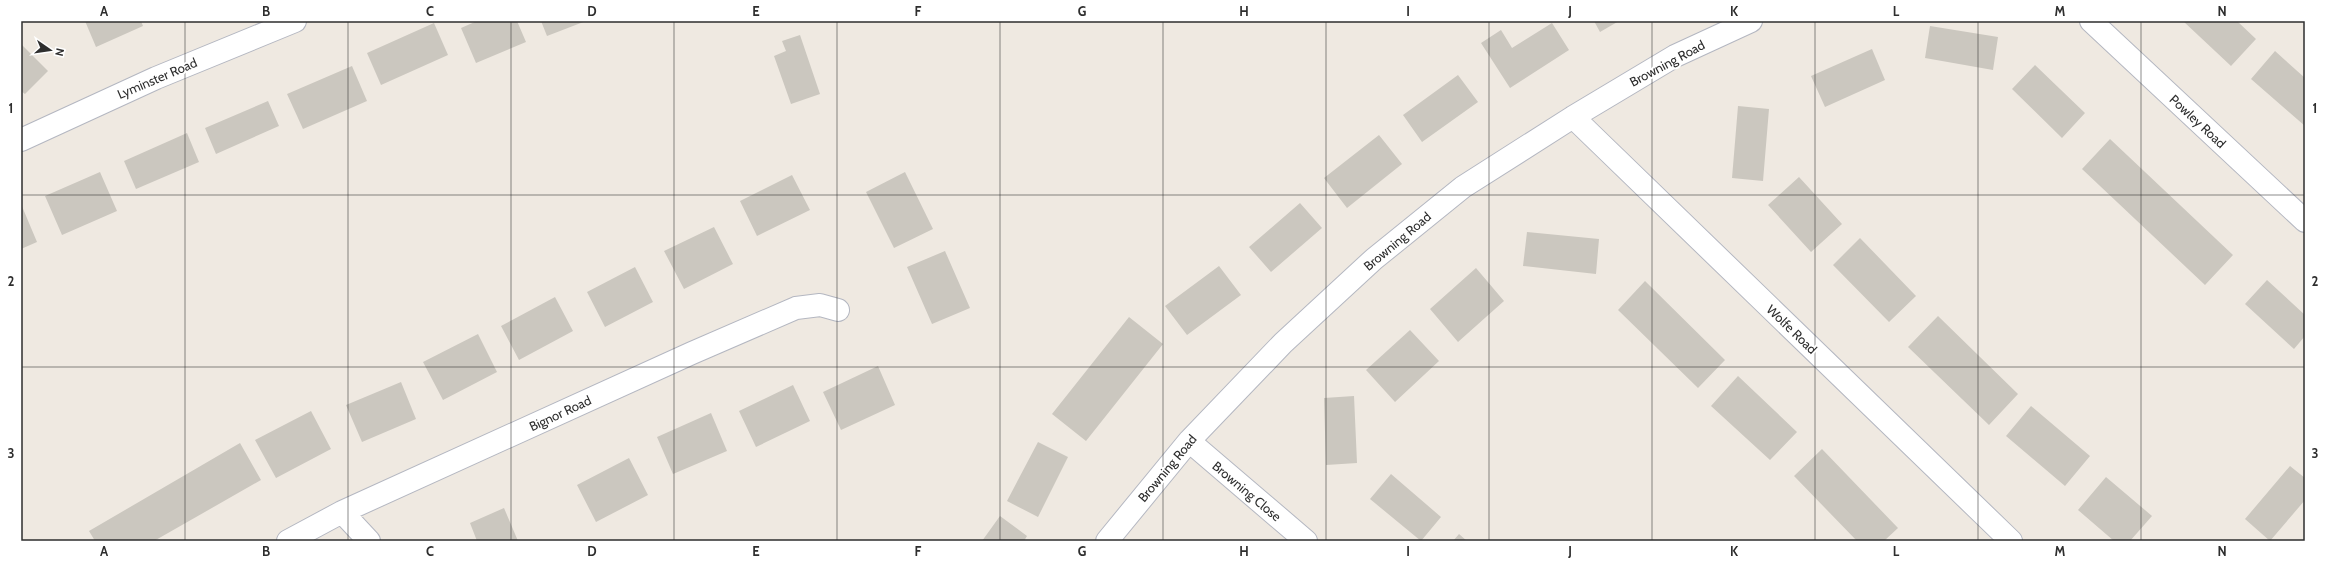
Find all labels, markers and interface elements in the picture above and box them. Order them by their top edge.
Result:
text: A [100,3,109,19]
text: B [262,3,270,19]
text: C [426,3,434,19]
text: D [587,3,597,19]
text: E [752,3,760,19]
text: F [915,3,922,19]
text: G [1078,3,1087,19]
text: H [1239,3,1249,19]
text: I [1406,3,1410,19]
text: J [1567,3,1572,19]
text: K [1730,3,1739,19]
text: L [1893,3,1900,19]
text: M [2055,3,2066,19]
text: N [2217,3,2227,19]
north arrow [30,30,70,70]
street label: Browning Road [1627,36,1707,90]
text: N [52,47,67,58]
street label: Lyminster Road [115,54,199,102]
street label: Powley Road [2167,91,2229,151]
text: 1 [9,100,13,116]
text: 1 [2313,100,2317,116]
street label: Browning Road [1360,208,1434,274]
text: 2 [8,273,15,289]
text: 2 [2312,273,2319,289]
street label: Wolfe Road [1763,301,1821,357]
street label: Bignor Road [526,392,594,434]
street label: Browning Road [1134,431,1200,505]
text: 3 [7,445,15,461]
text: 3 [2311,445,2319,461]
street label: Browning Close [1209,458,1285,525]
text: A [100,543,109,559]
text: B [262,543,270,559]
text: C [426,543,434,559]
text: D [587,543,597,559]
text: E [752,543,760,559]
text: F [915,543,922,559]
text: G [1078,543,1087,559]
text: H [1239,543,1249,559]
text: I [1406,543,1410,559]
text: J [1567,543,1572,559]
text: K [1730,543,1739,559]
text: L [1893,543,1900,559]
text: M [2055,543,2066,559]
text: N [2217,543,2227,559]

